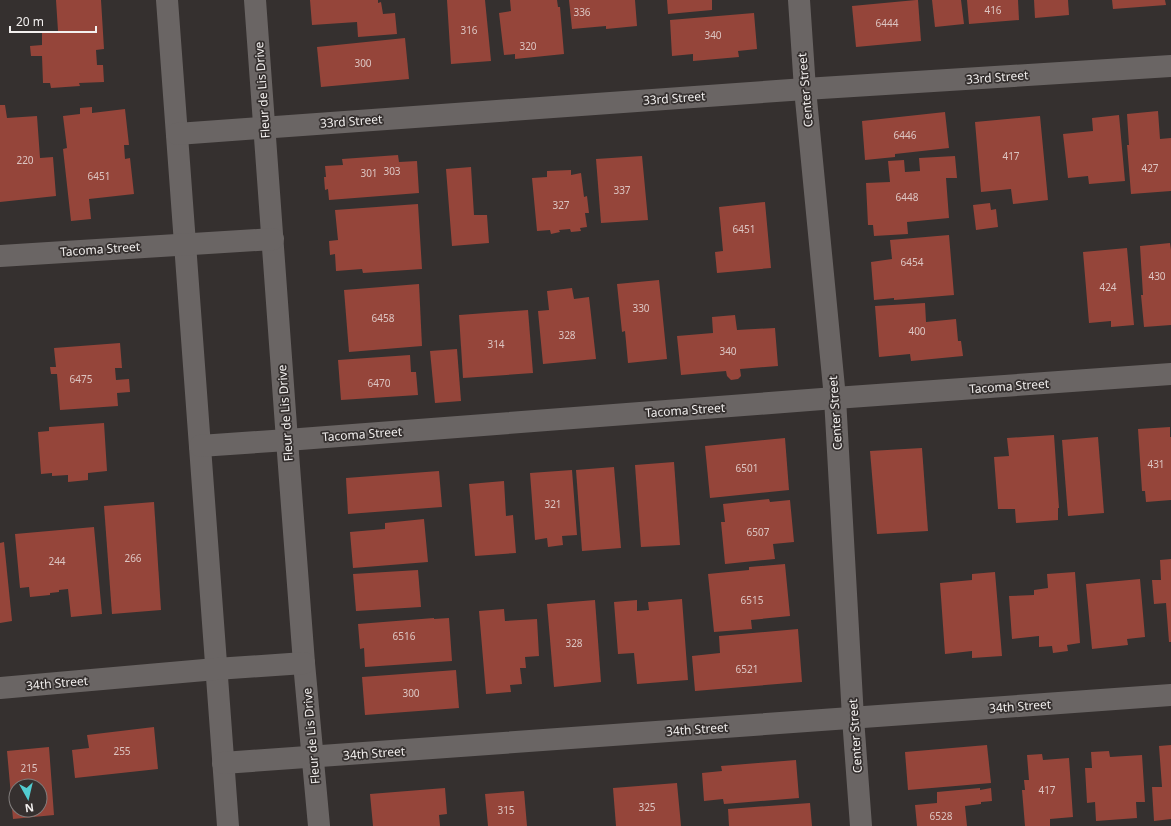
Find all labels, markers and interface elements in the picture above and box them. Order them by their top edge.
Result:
house number: 416 [984,3,1002,17]
house number: 336 [573,5,591,19]
scale bar [10,8,96,34]
text: 20 m [16,13,44,30]
house number: 6444 [876,16,899,30]
house number: 316 [460,23,478,37]
house number: 340 [704,28,722,42]
house number: 320 [519,39,537,53]
street label: Fleur de Lis Drive [250,41,274,139]
street label: Center Street [793,52,817,128]
house number: 300 [354,56,372,70]
street label: 33rd Street [965,66,1029,88]
street label: 33rd Street [642,87,706,109]
street label: 33rd Street [319,110,383,132]
house number: 6446 [894,128,917,142]
house number: 417 [1002,149,1020,163]
house number: 220 [16,153,34,167]
house number: 427 [1141,161,1159,175]
house number: 303 [383,164,401,178]
house number: 301 [360,166,378,180]
house number: 6451 [88,169,110,183]
house number: 337 [613,183,631,197]
house number: 6448 [896,190,919,204]
house number: 327 [552,198,570,212]
house number: 6451 [733,222,755,236]
street label: Tacoma Street [59,238,141,260]
house number: 6454 [901,255,924,269]
house number: 430 [1148,269,1166,283]
house number: 424 [1099,280,1117,294]
house number: 330 [632,301,650,315]
house number: 6458 [372,311,395,325]
house number: 400 [908,324,926,338]
house number: 328 [558,328,576,342]
house number: 314 [487,337,505,351]
house number: 340 [719,344,737,358]
street label: Fleur de Lis Drive [273,364,297,462]
house number: 6475 [70,372,93,386]
street label: Center Street [824,375,846,451]
street label: Tacoma Street [968,375,1050,397]
house number: 6470 [368,376,391,390]
street label: Tacoma Street [644,399,726,421]
street label: Tacoma Street [321,423,403,445]
house number: 431 [1147,457,1165,471]
house number: 6501 [736,461,758,475]
house number: 321 [544,497,562,511]
house number: 6507 [747,525,770,539]
house number: 266 [124,551,142,565]
house number: 244 [48,554,66,568]
house number: 6515 [741,593,764,607]
house number: 6516 [393,629,416,643]
house number: 328 [565,636,583,650]
house number: 6521 [736,662,758,676]
street label: 34th Street [25,672,89,694]
house number: 300 [402,686,420,700]
street label: Fleur de Lis Drive [298,687,324,785]
street label: 34th Street [988,695,1052,717]
street label: Center Street [844,698,866,774]
street label: 34th Street [665,718,729,740]
street label: 34th Street [342,742,406,764]
house number: 255 [113,744,131,758]
house number: 215 [20,761,38,775]
north arrow [8,778,48,818]
house number: 417 [1038,783,1056,797]
text: N [24,800,35,816]
house number: 325 [638,800,656,814]
house number: 315 [497,803,515,817]
house number: 6528 [930,809,953,823]

